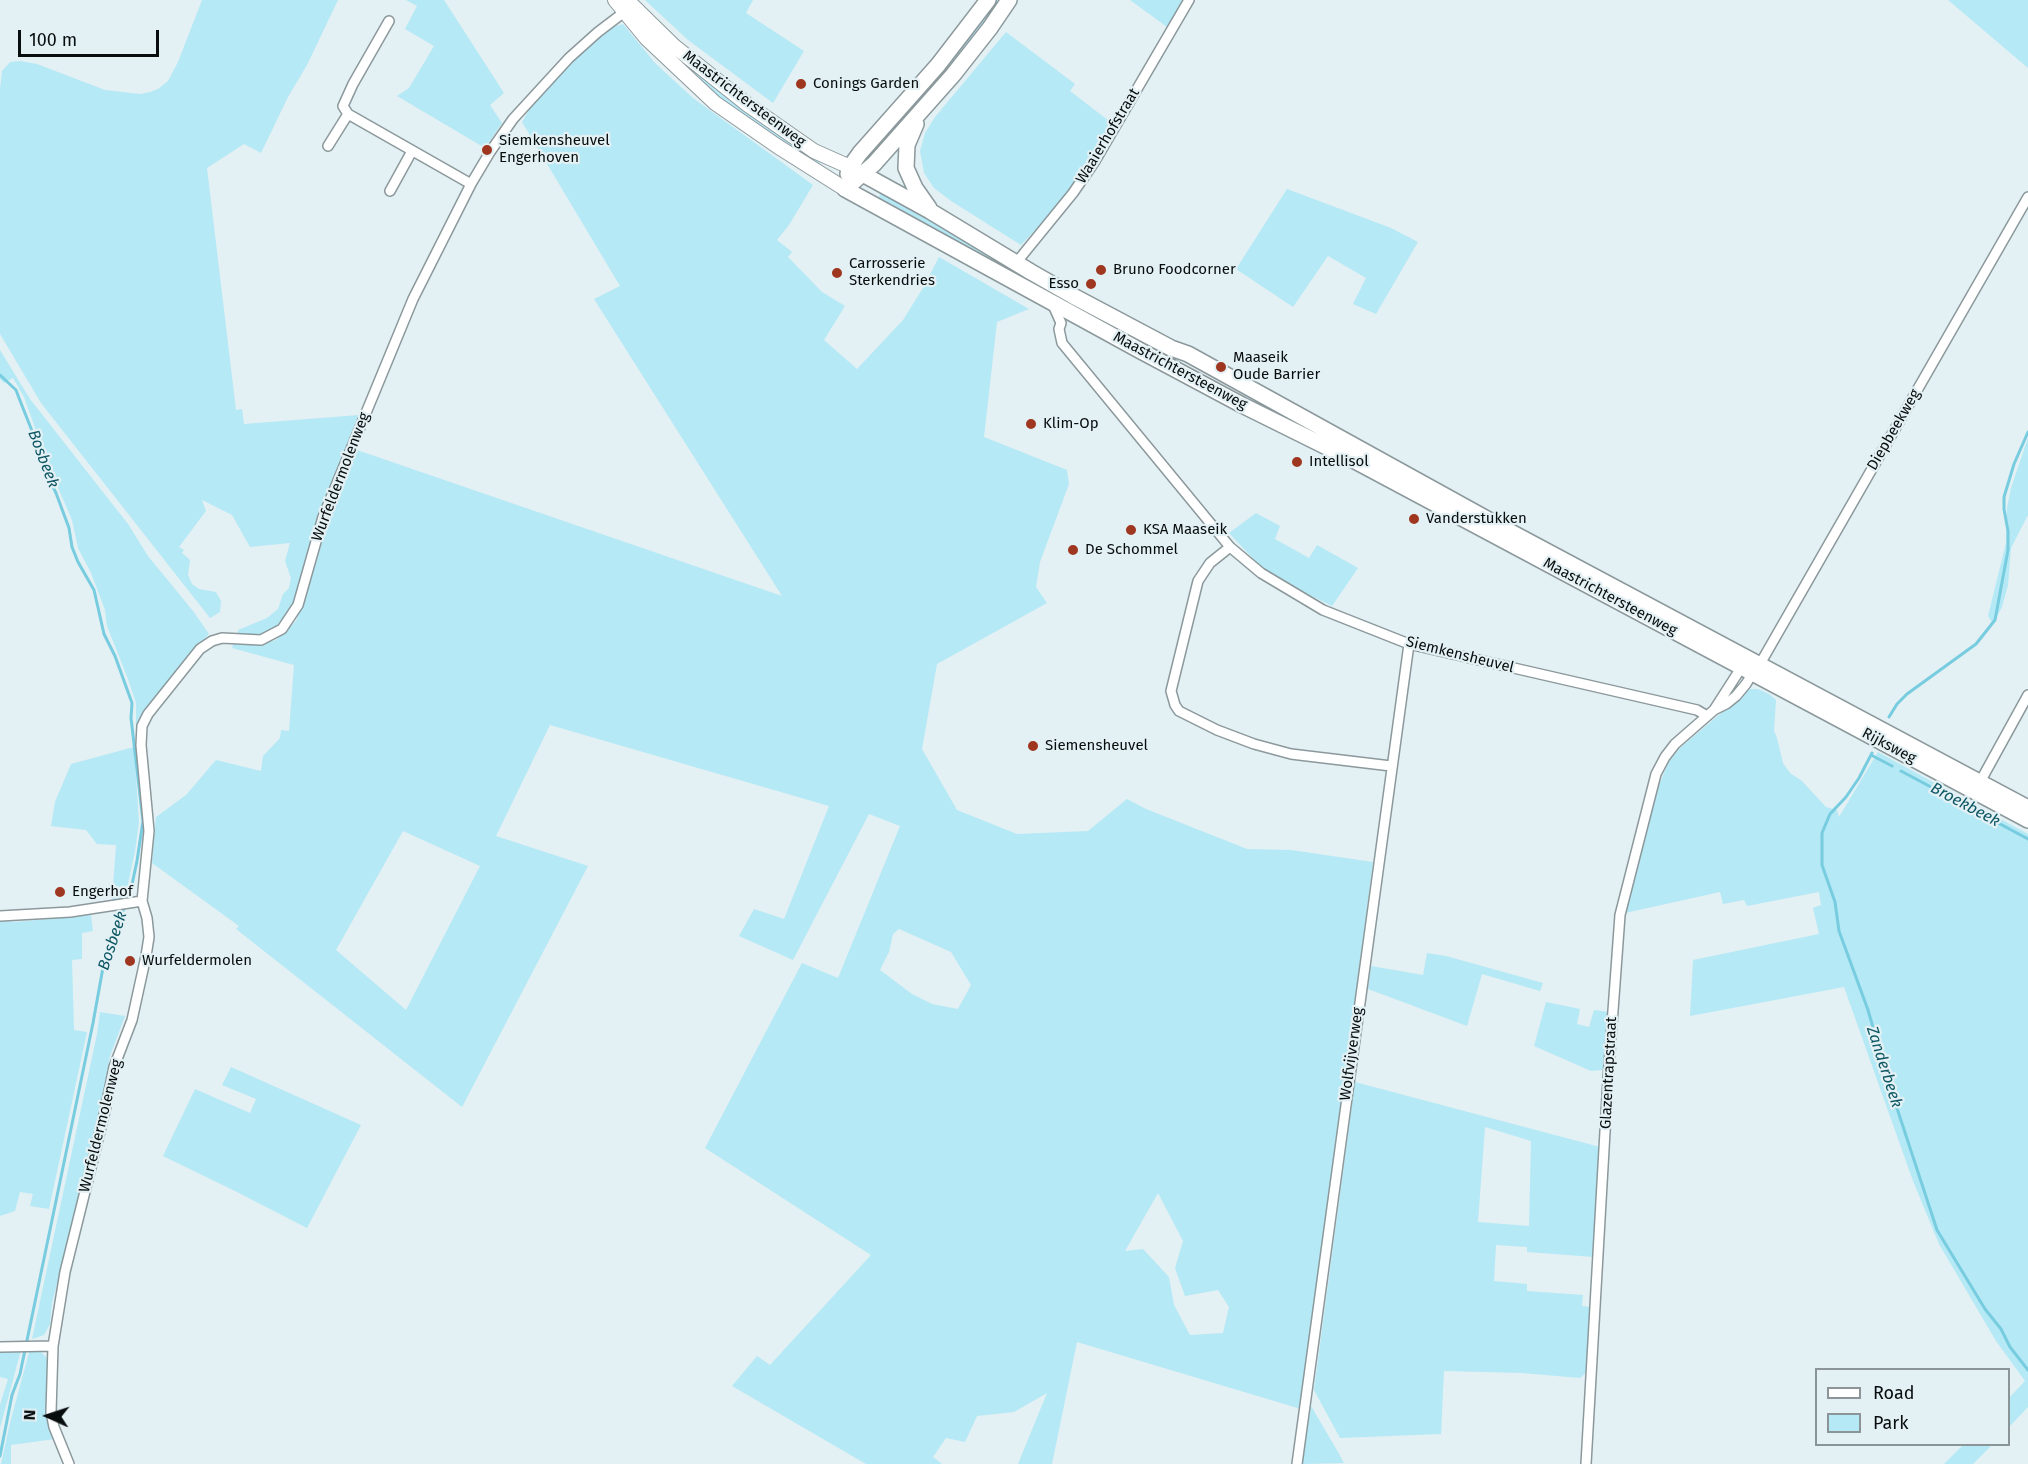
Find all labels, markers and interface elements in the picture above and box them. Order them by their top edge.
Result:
scale bar [21,18,162,56]
text: 100 m [29,29,77,51]
street label: Maastrichtersteenweg [679,47,809,151]
place label: Conings Garden [813,75,919,93]
marker: Conings Garden [794,77,808,91]
street label: Waaierhofstraat [1072,85,1144,187]
place label: Siemkensheuvel Engerhoven [499,132,610,167]
marker: Siemkensheuvel Engerhoven [480,143,494,157]
place label: Carrosserie Sterkendries [849,255,935,290]
place label: Bruno Foodcorner [1113,261,1236,279]
marker: Bruno Foodcorner [1094,263,1108,277]
marker: Carrosserie Sterkendries [830,266,844,280]
place label: Esso [1048,275,1079,293]
marker: Esso [1084,277,1098,291]
street label: Maastrichtersteenweg [1110,328,1250,414]
place label: Maaseik Oude Barrier [1233,349,1320,384]
marker: Maaseik Oude Barrier [1214,360,1228,374]
street label: Diepbeekweg [1864,386,1924,474]
street label: Wurfeldermolenweg [308,410,374,544]
place label: Klim-Op [1043,415,1099,433]
marker: Klim-Op [1024,417,1038,431]
water label: Bosbeek [23,427,63,491]
place label: Intellisol [1309,453,1369,471]
marker: Intellisol [1290,455,1304,469]
place label: Vanderstukken [1426,510,1527,528]
marker: Vanderstukken [1407,512,1421,526]
place label: KSA Maaseik [1143,521,1227,539]
marker: KSA Maaseik [1124,523,1138,537]
place label: De Schommel [1085,541,1178,559]
marker: De Schommel [1066,543,1080,557]
street label: Maastrichtersteenweg [1540,554,1680,640]
street label: Siemkensheuvel [1404,633,1516,677]
street label: Rijksweg [1859,724,1919,768]
place label: Siemensheuvel [1045,737,1148,755]
marker: Siemensheuvel [1026,739,1040,753]
water label: Broekbeek [1927,779,2003,831]
place label: Engerhof [72,883,133,901]
marker: Engerhof [53,885,67,899]
water label: Bosbeek [94,909,132,973]
place label: Wurfeldermolen [142,952,252,970]
marker: Wurfeldermolen [123,954,137,968]
street label: Wolfvijverweg [1337,1006,1367,1102]
street label: Glazentrapstraat [1597,1016,1621,1130]
water label: Zanderbeek [1862,1024,1906,1110]
street label: Wurfeldermolenweg [76,1058,126,1194]
legend [1815,1368,2010,1446]
text: Road [1873,1382,1915,1404]
north arrow [18,1386,78,1446]
text: N [20,1409,39,1421]
text: Park [1873,1412,1908,1434]

